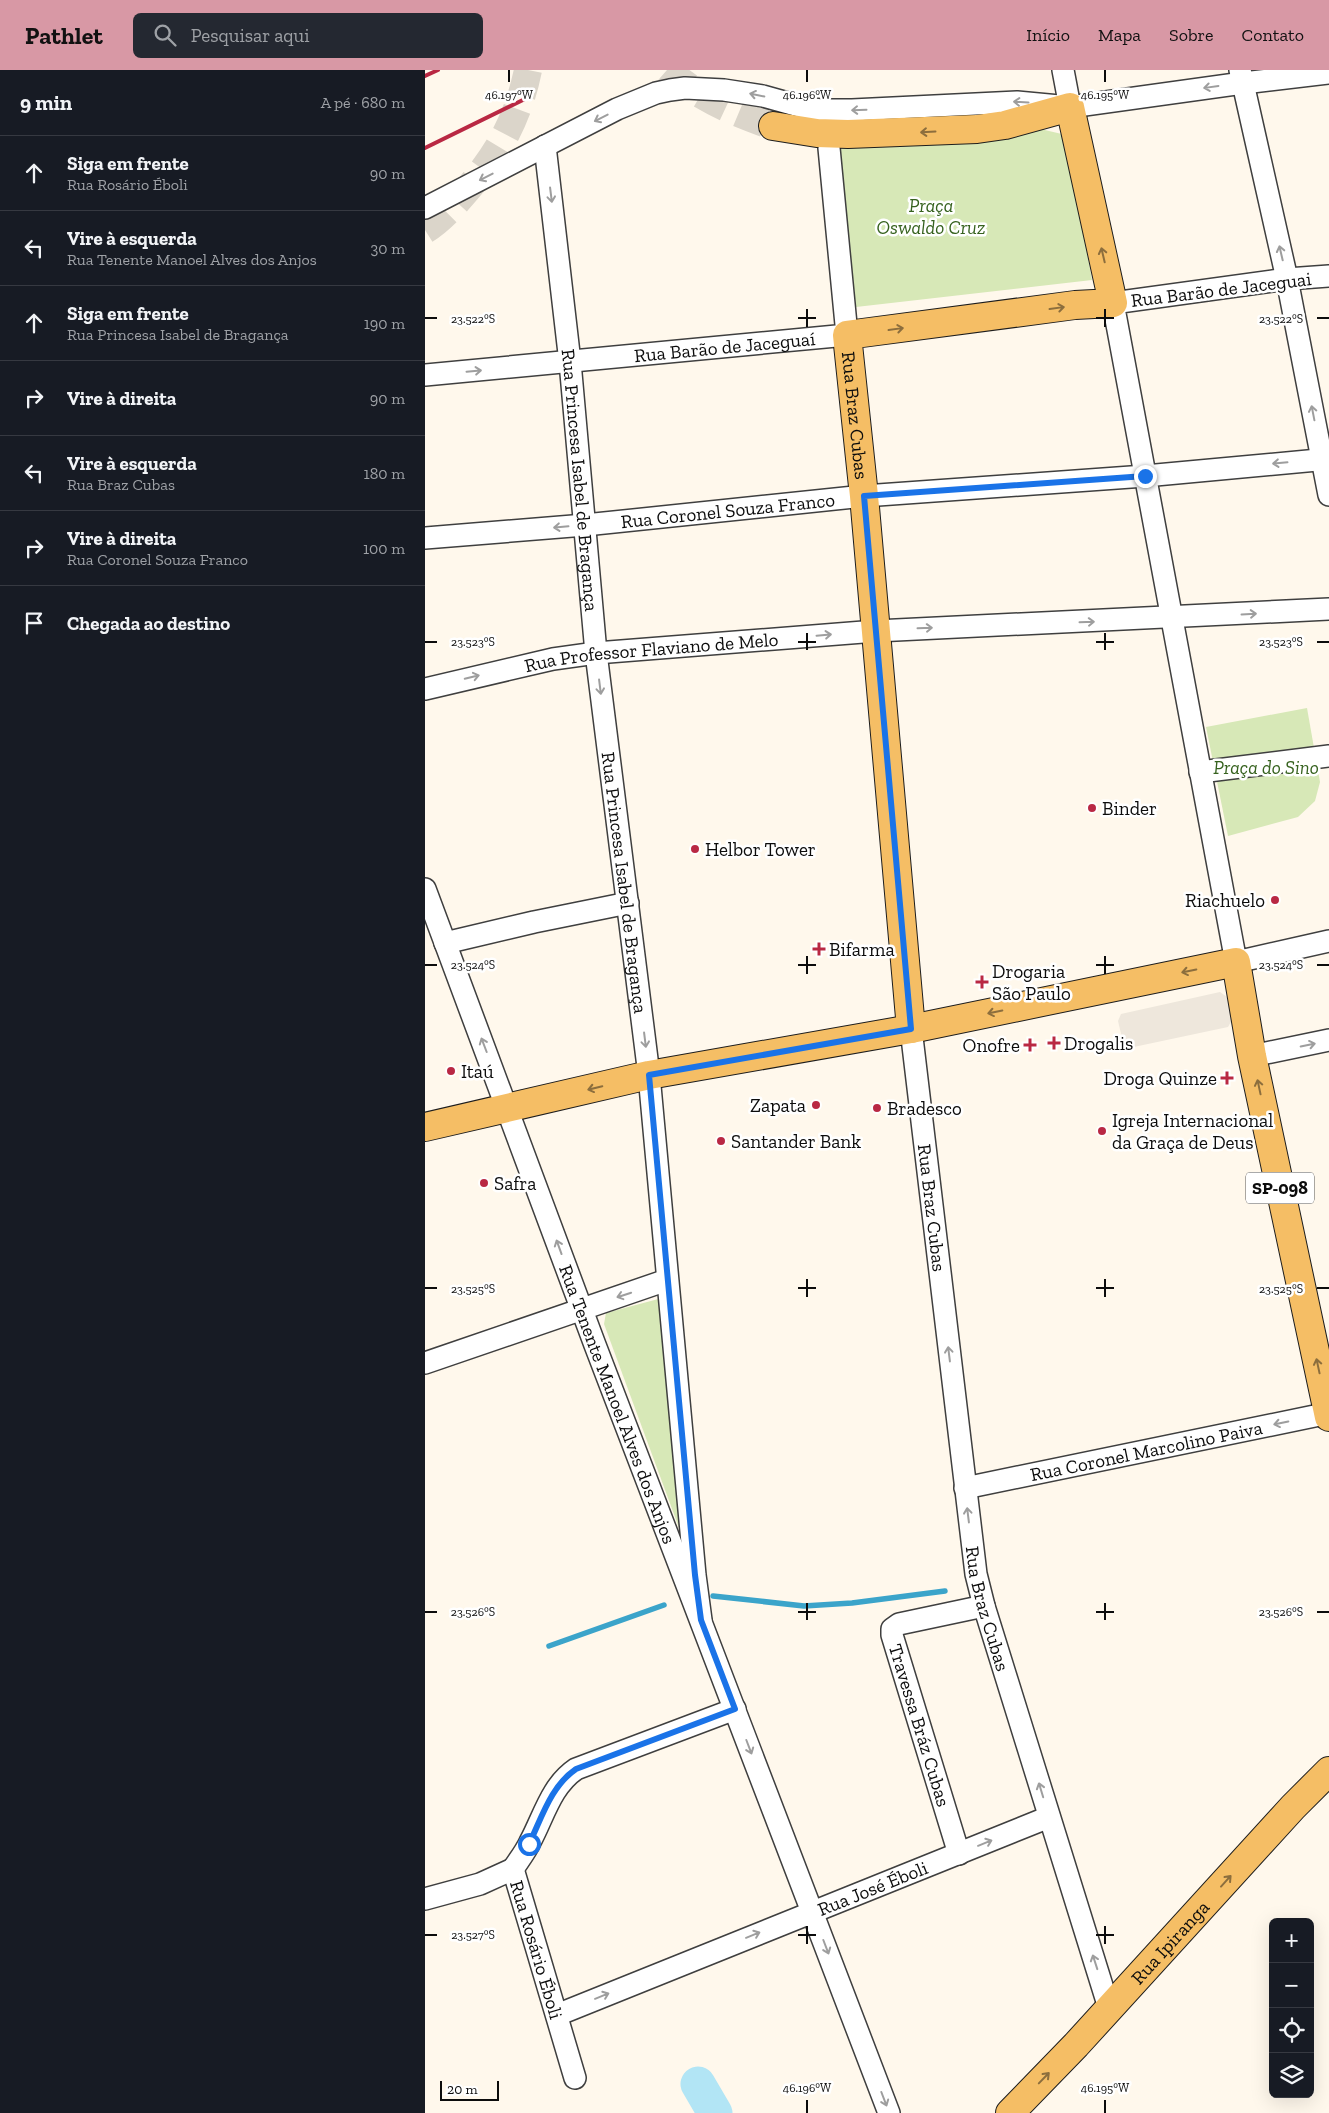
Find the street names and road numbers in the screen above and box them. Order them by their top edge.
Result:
street label: Rua Barão de Jaceguai [1130,267,1313,312]
street label: Rua Barão de Jaceguaí [633,327,816,367]
street label: Rua Princesa Isabel de Bragança [557,348,603,612]
street label: Rua Braz Cubas [837,350,873,481]
street label: Rua Coronel Souza Franco [620,488,836,533]
street label: Rua Professor Flaviano de Melo [522,628,779,677]
street label: Rua Princesa Isabel de Bragança [597,751,652,1015]
street label: Rua Braz Cubas [913,1143,951,1273]
road number: SP-098 [1246,1172,1314,1204]
street label: Rua Tenente Manoel Alves dos Anjos [554,1261,681,1547]
street label: Rua Coronel Marcolino Paiva [1028,1416,1264,1486]
street label: Rua Braz Cubas [961,1545,1014,1674]
street label: Travessa Bráz Cubas [884,1641,955,1809]
street label: Rua José Éboli [814,1856,931,1921]
street label: Rua Rosário Éboli [505,1878,568,2022]
street label: Rua Ipiranga [1126,1896,1214,1989]

